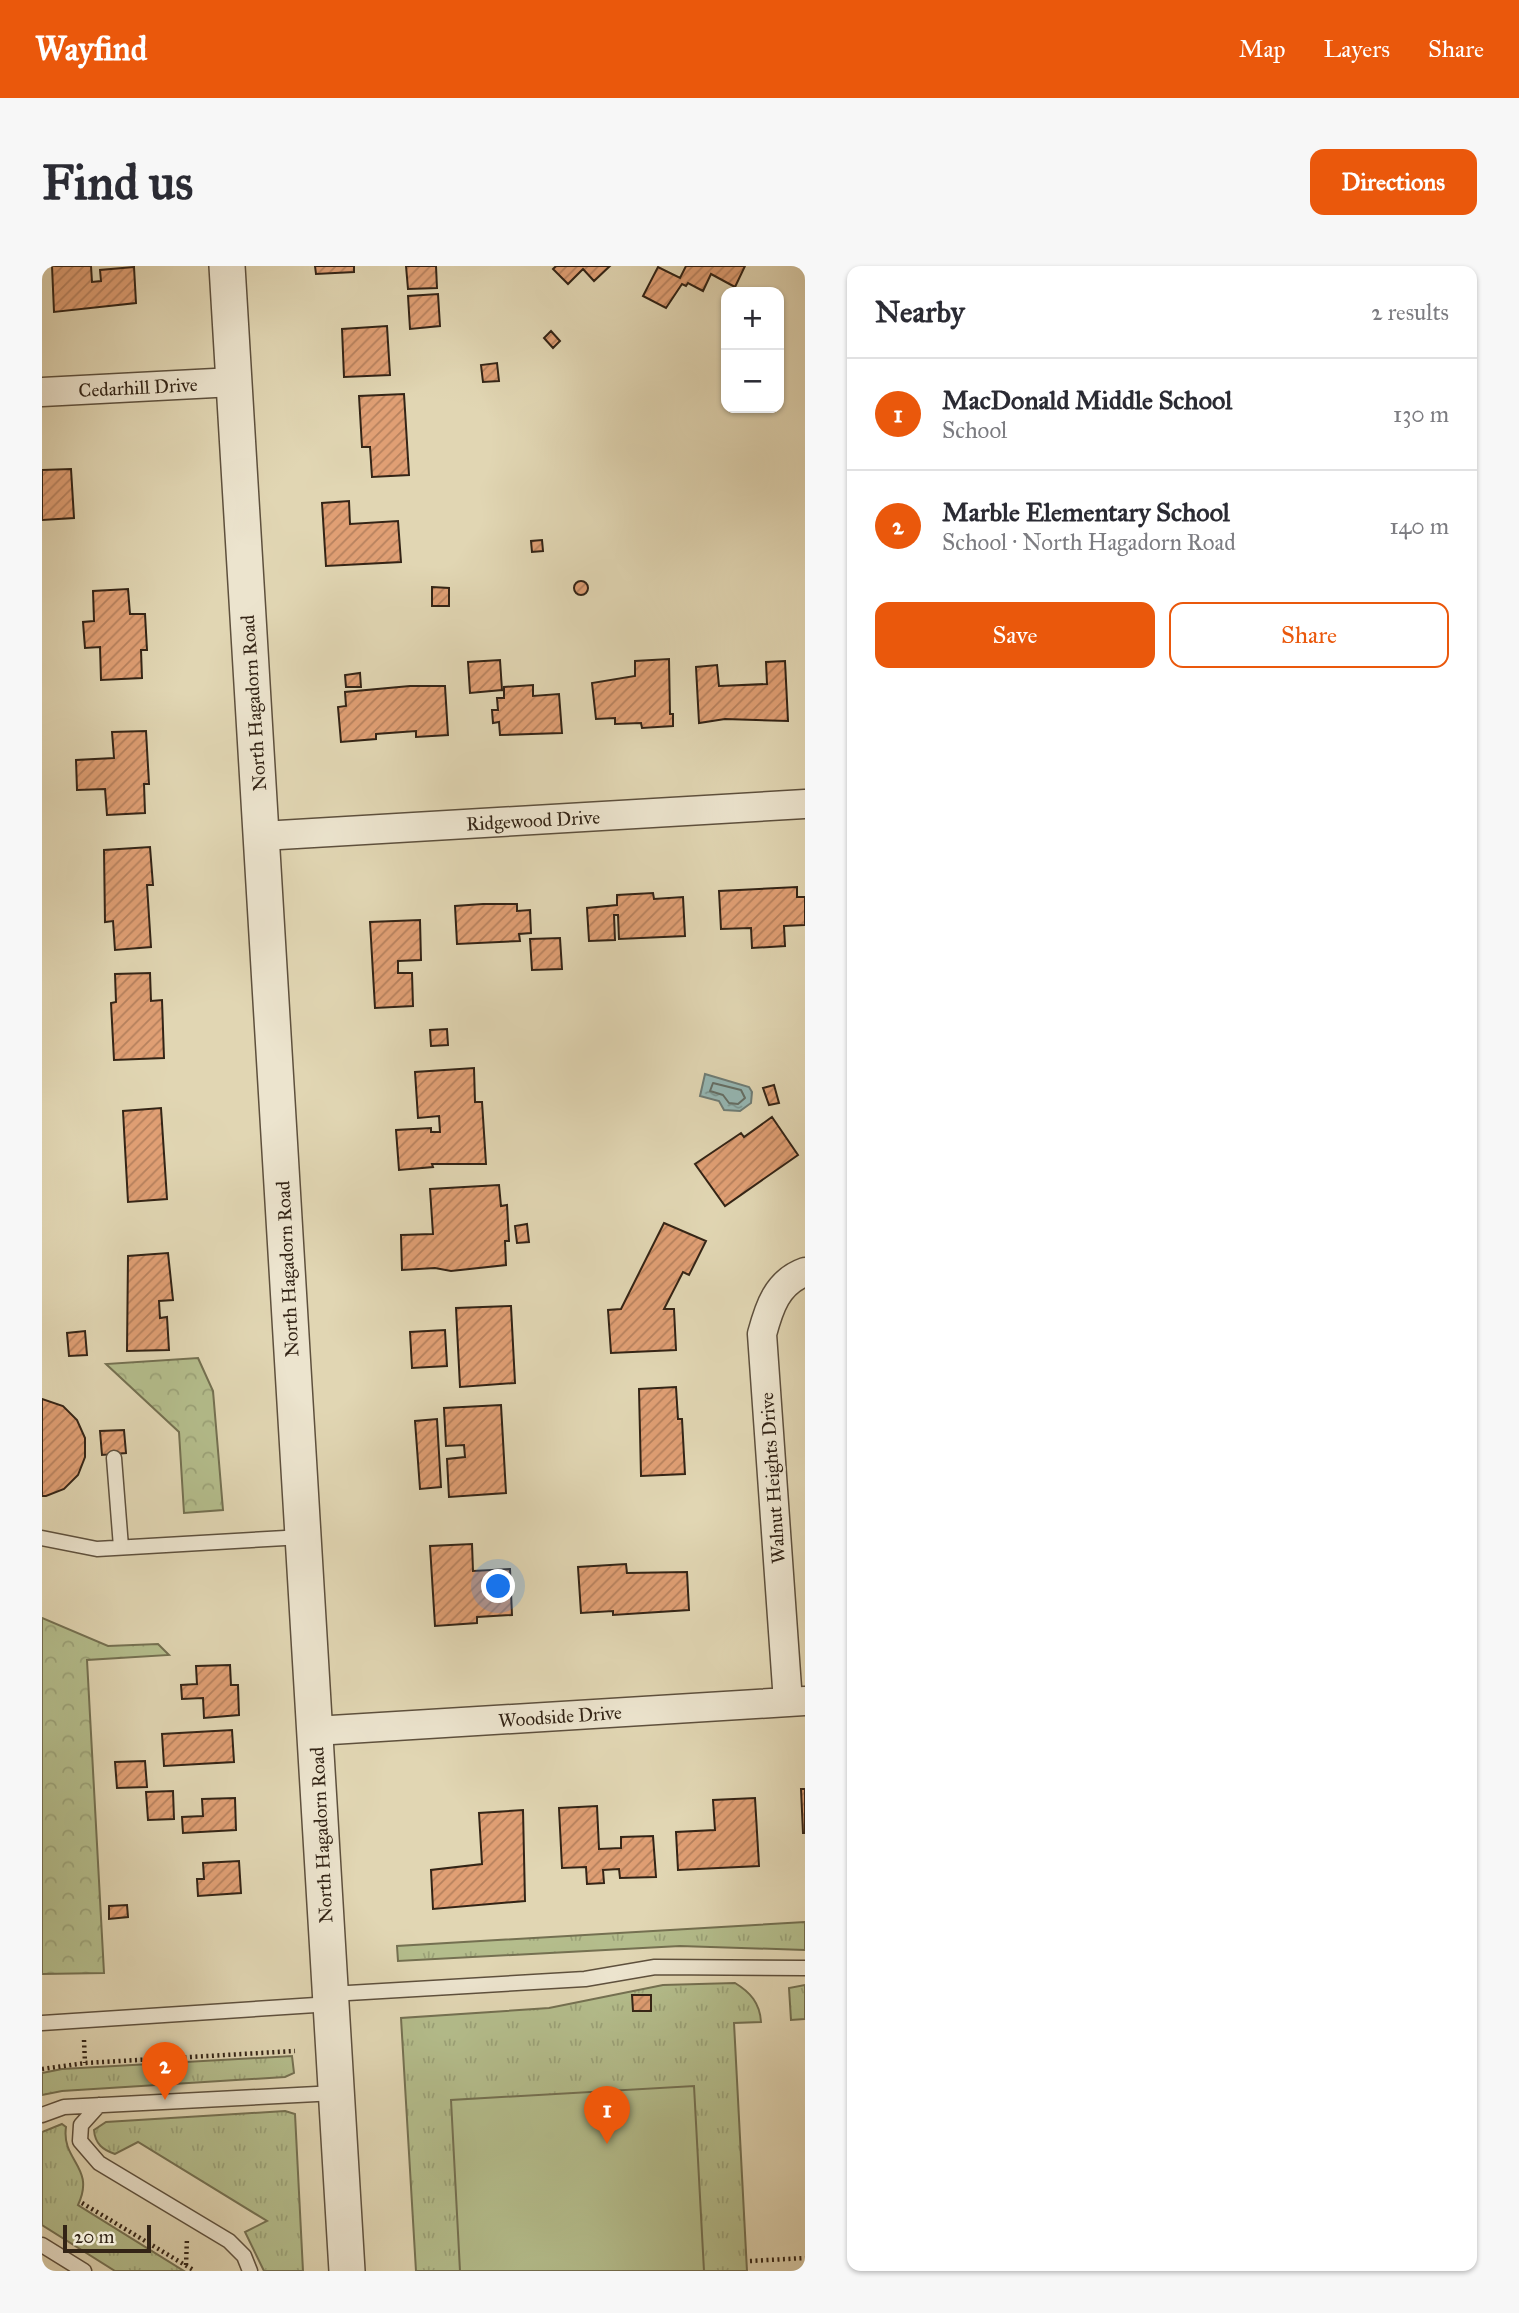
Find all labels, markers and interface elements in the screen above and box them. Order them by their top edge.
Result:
text: Wayfind [35,29,147,69]
text: Map [1239,34,1286,64]
text: Layers [1324,34,1390,64]
text: Share [1428,34,1484,64]
button: Directions [1310,149,1477,215]
text: Find us [42,153,193,212]
map controls [721,287,784,413]
button: + [721,287,784,350]
text: Nearby [875,294,965,330]
text: 2 results [1371,298,1449,326]
button: − [721,350,784,413]
street label: Cedarhill Drive [78,373,198,402]
text: MacDonald Middle School [942,384,1232,416]
text: 1 [893,400,903,428]
text: 130 m [1393,400,1449,428]
text: School [942,416,1007,444]
text: Marble Elementary School [942,496,1230,528]
text: 2 [892,512,904,540]
text: 140 m [1389,512,1449,540]
text: School · North Hagadorn Road [942,528,1236,556]
button: Save [875,602,1155,668]
button: Share [1169,602,1449,668]
street label: North Hagadorn Road [236,614,272,792]
street label: Ridgewood Drive [465,806,601,836]
street label: North Hagadorn Road [271,1180,305,1358]
street label: Walnut Heights Drive [755,1391,791,1564]
your location [481,1569,515,1603]
street label: Woodside Drive [497,1701,623,1732]
street label: North Hagadorn Road [305,1746,339,1924]
pin: 2 [142,2042,188,2100]
pin: 1 [584,2086,630,2144]
scale bar [63,2222,150,2254]
text: 20 m [74,2225,115,2248]

